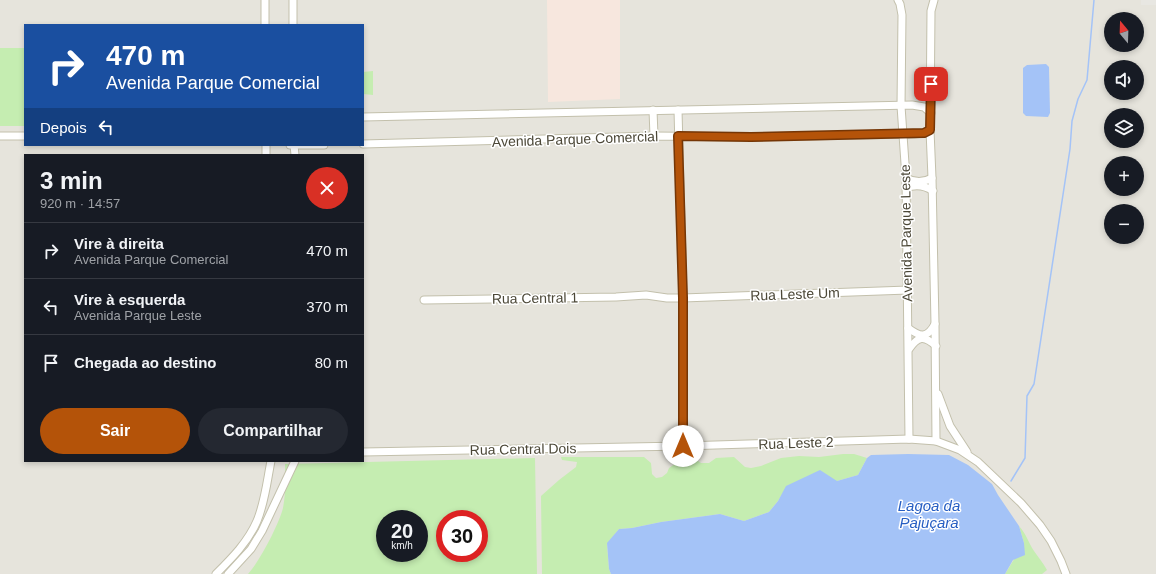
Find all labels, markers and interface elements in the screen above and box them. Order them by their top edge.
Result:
north arrow [1104,12,1144,52]
map controls [1104,12,1144,244]
icon: right [40,40,92,92]
text: 470 m [106,40,185,71]
button: sound [1104,60,1144,100]
pin [914,67,948,101]
text: Avenida Parque Comercial [106,73,320,93]
icon: arrive [920,73,942,95]
button: layers [1104,108,1144,148]
icon: left [95,116,117,138]
text: Depois [40,119,87,136]
street label: Avenida Parque Comercial [492,128,658,150]
button: + [1104,156,1144,196]
street label: Avenida Parque Leste [897,164,915,302]
text: 3 min [40,167,103,194]
button: close [306,167,348,209]
text: 920 m · 14:57 [40,196,120,211]
button: − [1104,204,1144,244]
text: Vire à direita [74,235,164,252]
icon: right [40,240,62,262]
text: 470 m [306,242,348,259]
text: Avenida Parque Comercial [74,252,228,267]
street label: Rua Leste Um [750,284,840,304]
street label: Rua Central 1 [492,289,579,307]
text: Vire à esquerda [74,291,185,308]
icon: left [40,296,62,318]
text: 370 m [306,298,348,315]
text: Avenida Parque Leste [74,308,202,323]
icon: arrive [40,352,62,374]
text: Chegada ao destino [74,354,217,371]
text: 80 m [315,354,348,371]
button: Sair [40,408,190,454]
button: Compartilhar [198,408,348,454]
position arrow [662,425,704,467]
street label: Rua Leste 2 [758,434,834,452]
street label: Rua Central Dois [470,440,576,458]
water label: Lagoa da Pajuçara [898,497,960,531]
speed limit sign: 30 [436,510,488,562]
text: 20 [391,520,413,542]
text: km/h [391,540,413,551]

